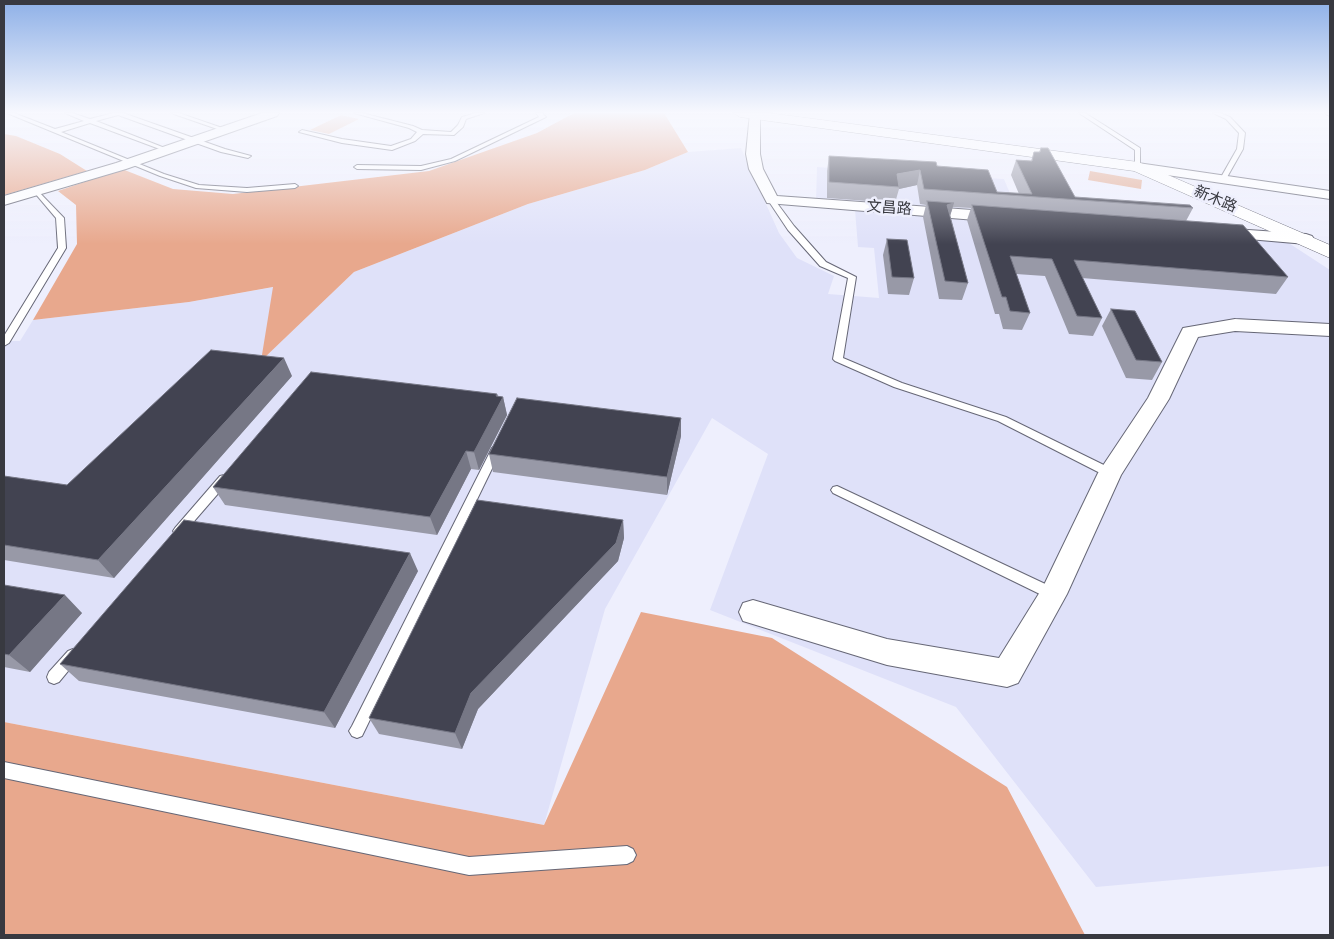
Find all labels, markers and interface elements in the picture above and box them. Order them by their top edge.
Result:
street label: 新木路 [1191,183,1239,217]
street label: 文昌路 [866,198,912,220]

